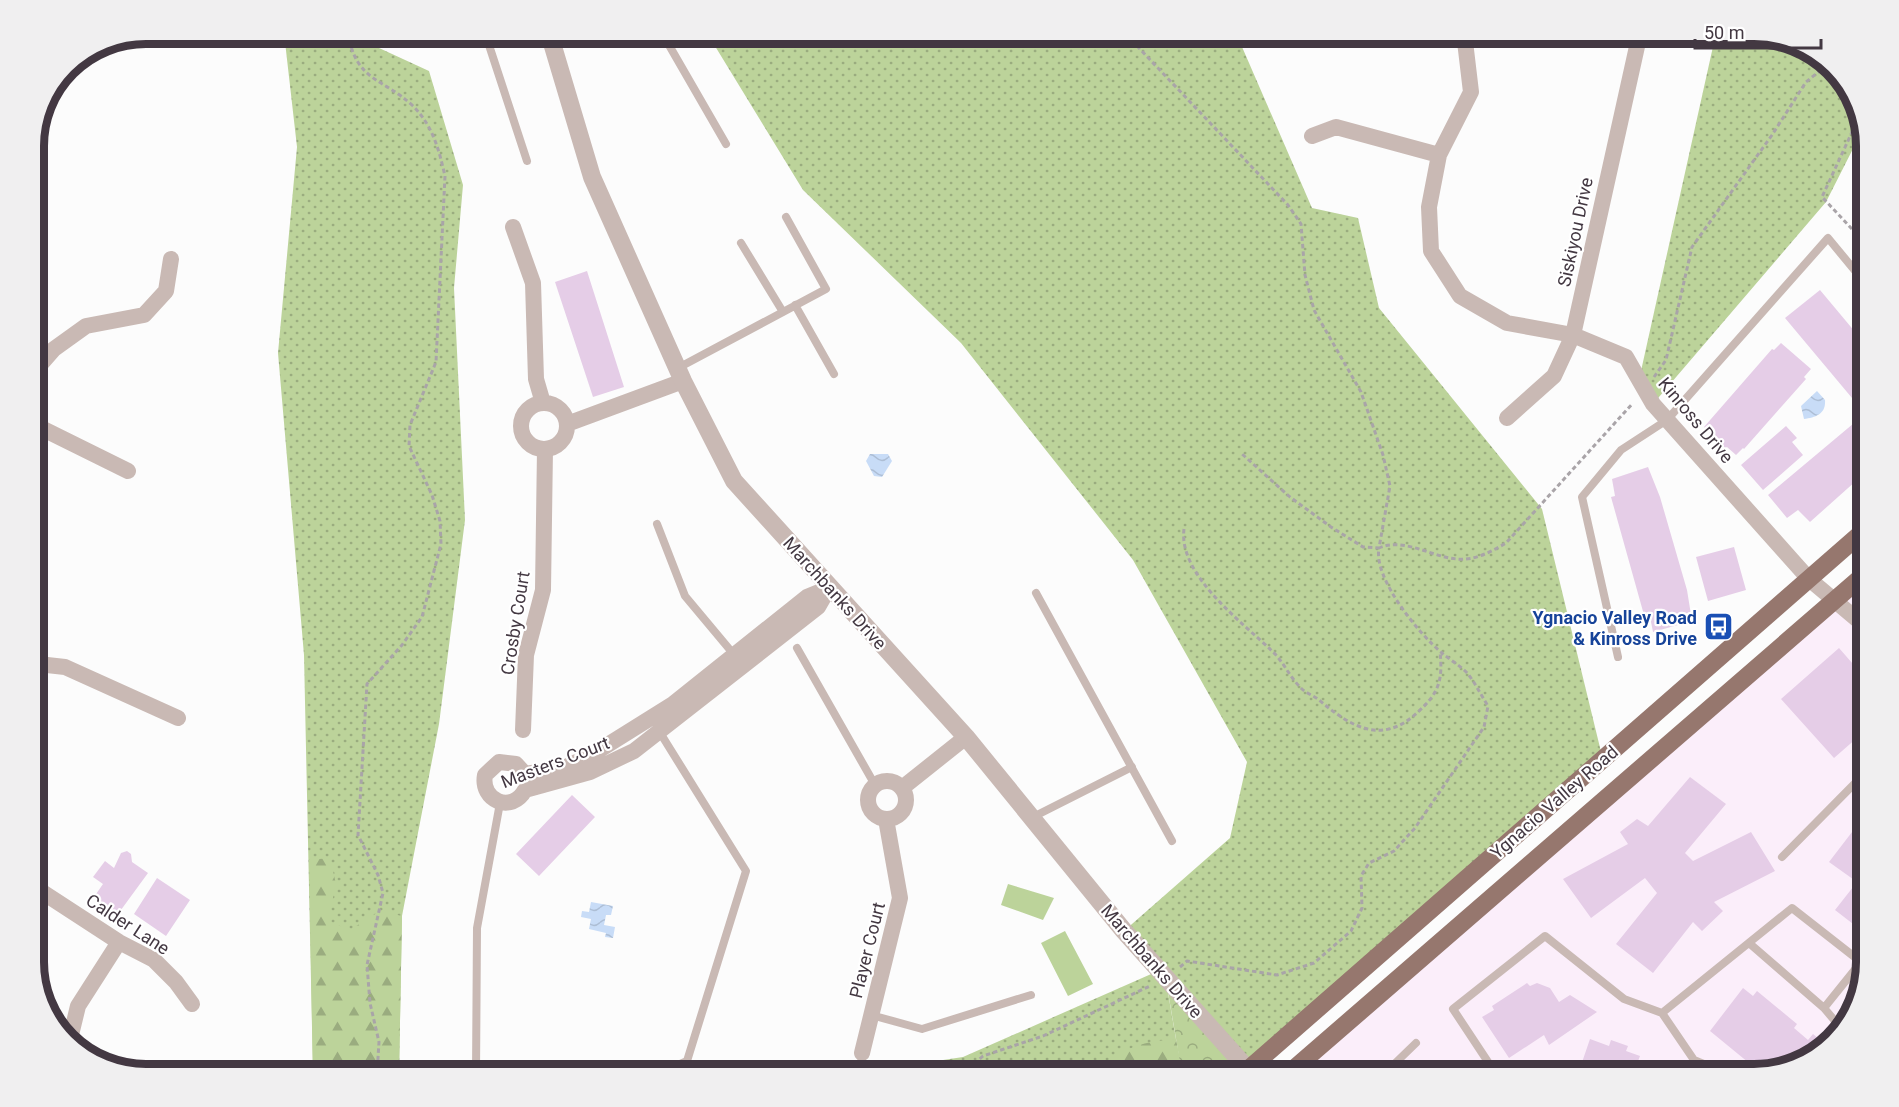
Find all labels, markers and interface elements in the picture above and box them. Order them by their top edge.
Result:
scale bar [1695,12,1821,50]
text: 50 m [1704,22,1744,43]
street label: Siskiyou Drive [1553,175,1597,289]
street label: Kinross Drive [1654,373,1738,467]
street label: Marchbanks Drive [779,532,891,654]
street label: Crosby Court [496,570,534,676]
place label: Ygnacio Valley Road & Kinross Drive [1533,607,1697,649]
bus stop icon: Ygnacio Valley Road & Kinross Drive [1702,611,1734,643]
street label: Masters Court [498,732,612,792]
street label: Ygnacio Valley Road [1486,741,1622,863]
street label: Calder Lane [82,889,174,959]
street label: Player Court [845,900,889,1000]
street label: Marchbanks Drive [1097,900,1207,1022]

